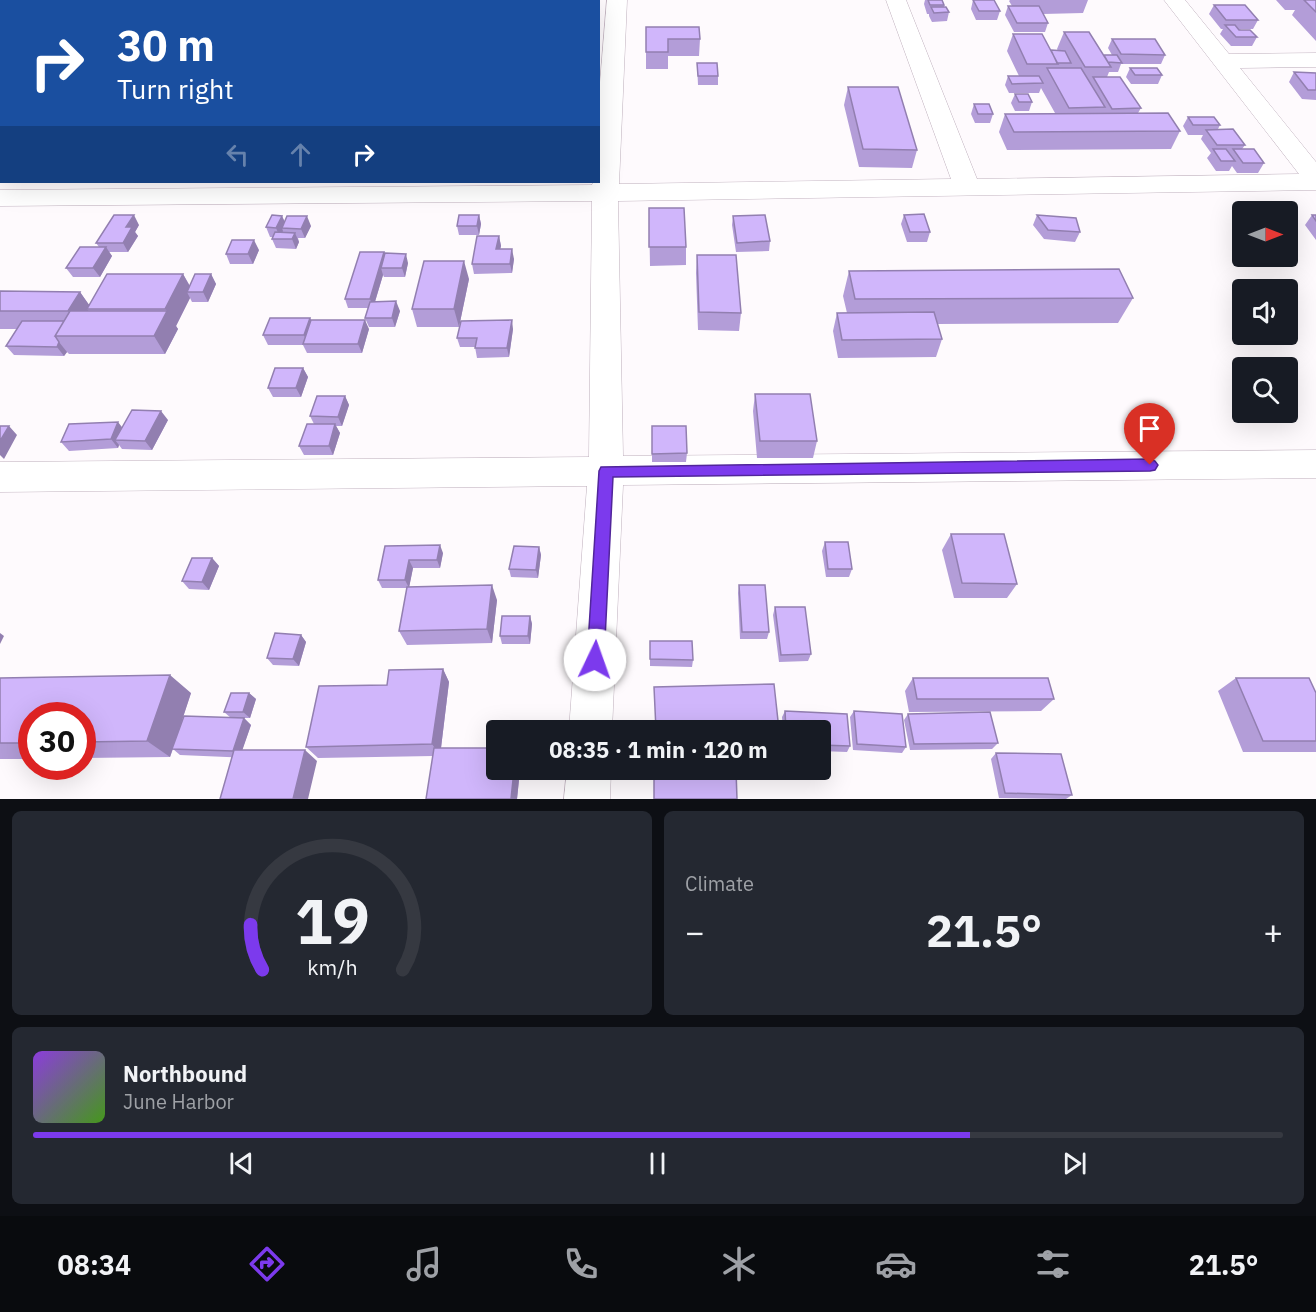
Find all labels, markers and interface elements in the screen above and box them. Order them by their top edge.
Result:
text: 30 m [117,18,215,73]
icon: right [18,24,96,102]
text: Turn right [117,71,234,106]
icon: left [221,138,254,171]
icon: ahead [284,138,317,171]
icon: right [347,138,380,171]
north arrow [1232,201,1298,267]
map controls [1232,201,1298,423]
button: sound [1232,279,1298,345]
button: search [1232,357,1298,423]
pin [1124,403,1175,465]
icon: arrive [1133,412,1166,445]
position arrow [563,628,627,692]
speed limit sign: 30 [18,702,96,780]
text: 08:35 · 1 min · 120 m [549,735,768,764]
text: Climate [685,870,754,897]
text: 19 [295,880,369,961]
text: 21.5° [926,901,1042,959]
text: − [685,910,705,953]
text: + [1263,910,1283,953]
text: km/h [307,953,357,981]
text: Northbound [123,1059,247,1088]
text: June Harbor [123,1088,234,1115]
icon: previous [225,1147,258,1180]
icon: pause [641,1147,674,1180]
icon: next [1058,1147,1091,1180]
icon: directions [246,1243,288,1285]
icon: music [403,1243,445,1285]
icon: phone [560,1243,602,1285]
icon: climate [718,1243,760,1285]
icon: car [875,1243,917,1285]
icon: filters [1032,1243,1074,1285]
text: 08:34 [58,1247,131,1282]
text: 21.5° [1189,1247,1258,1282]

